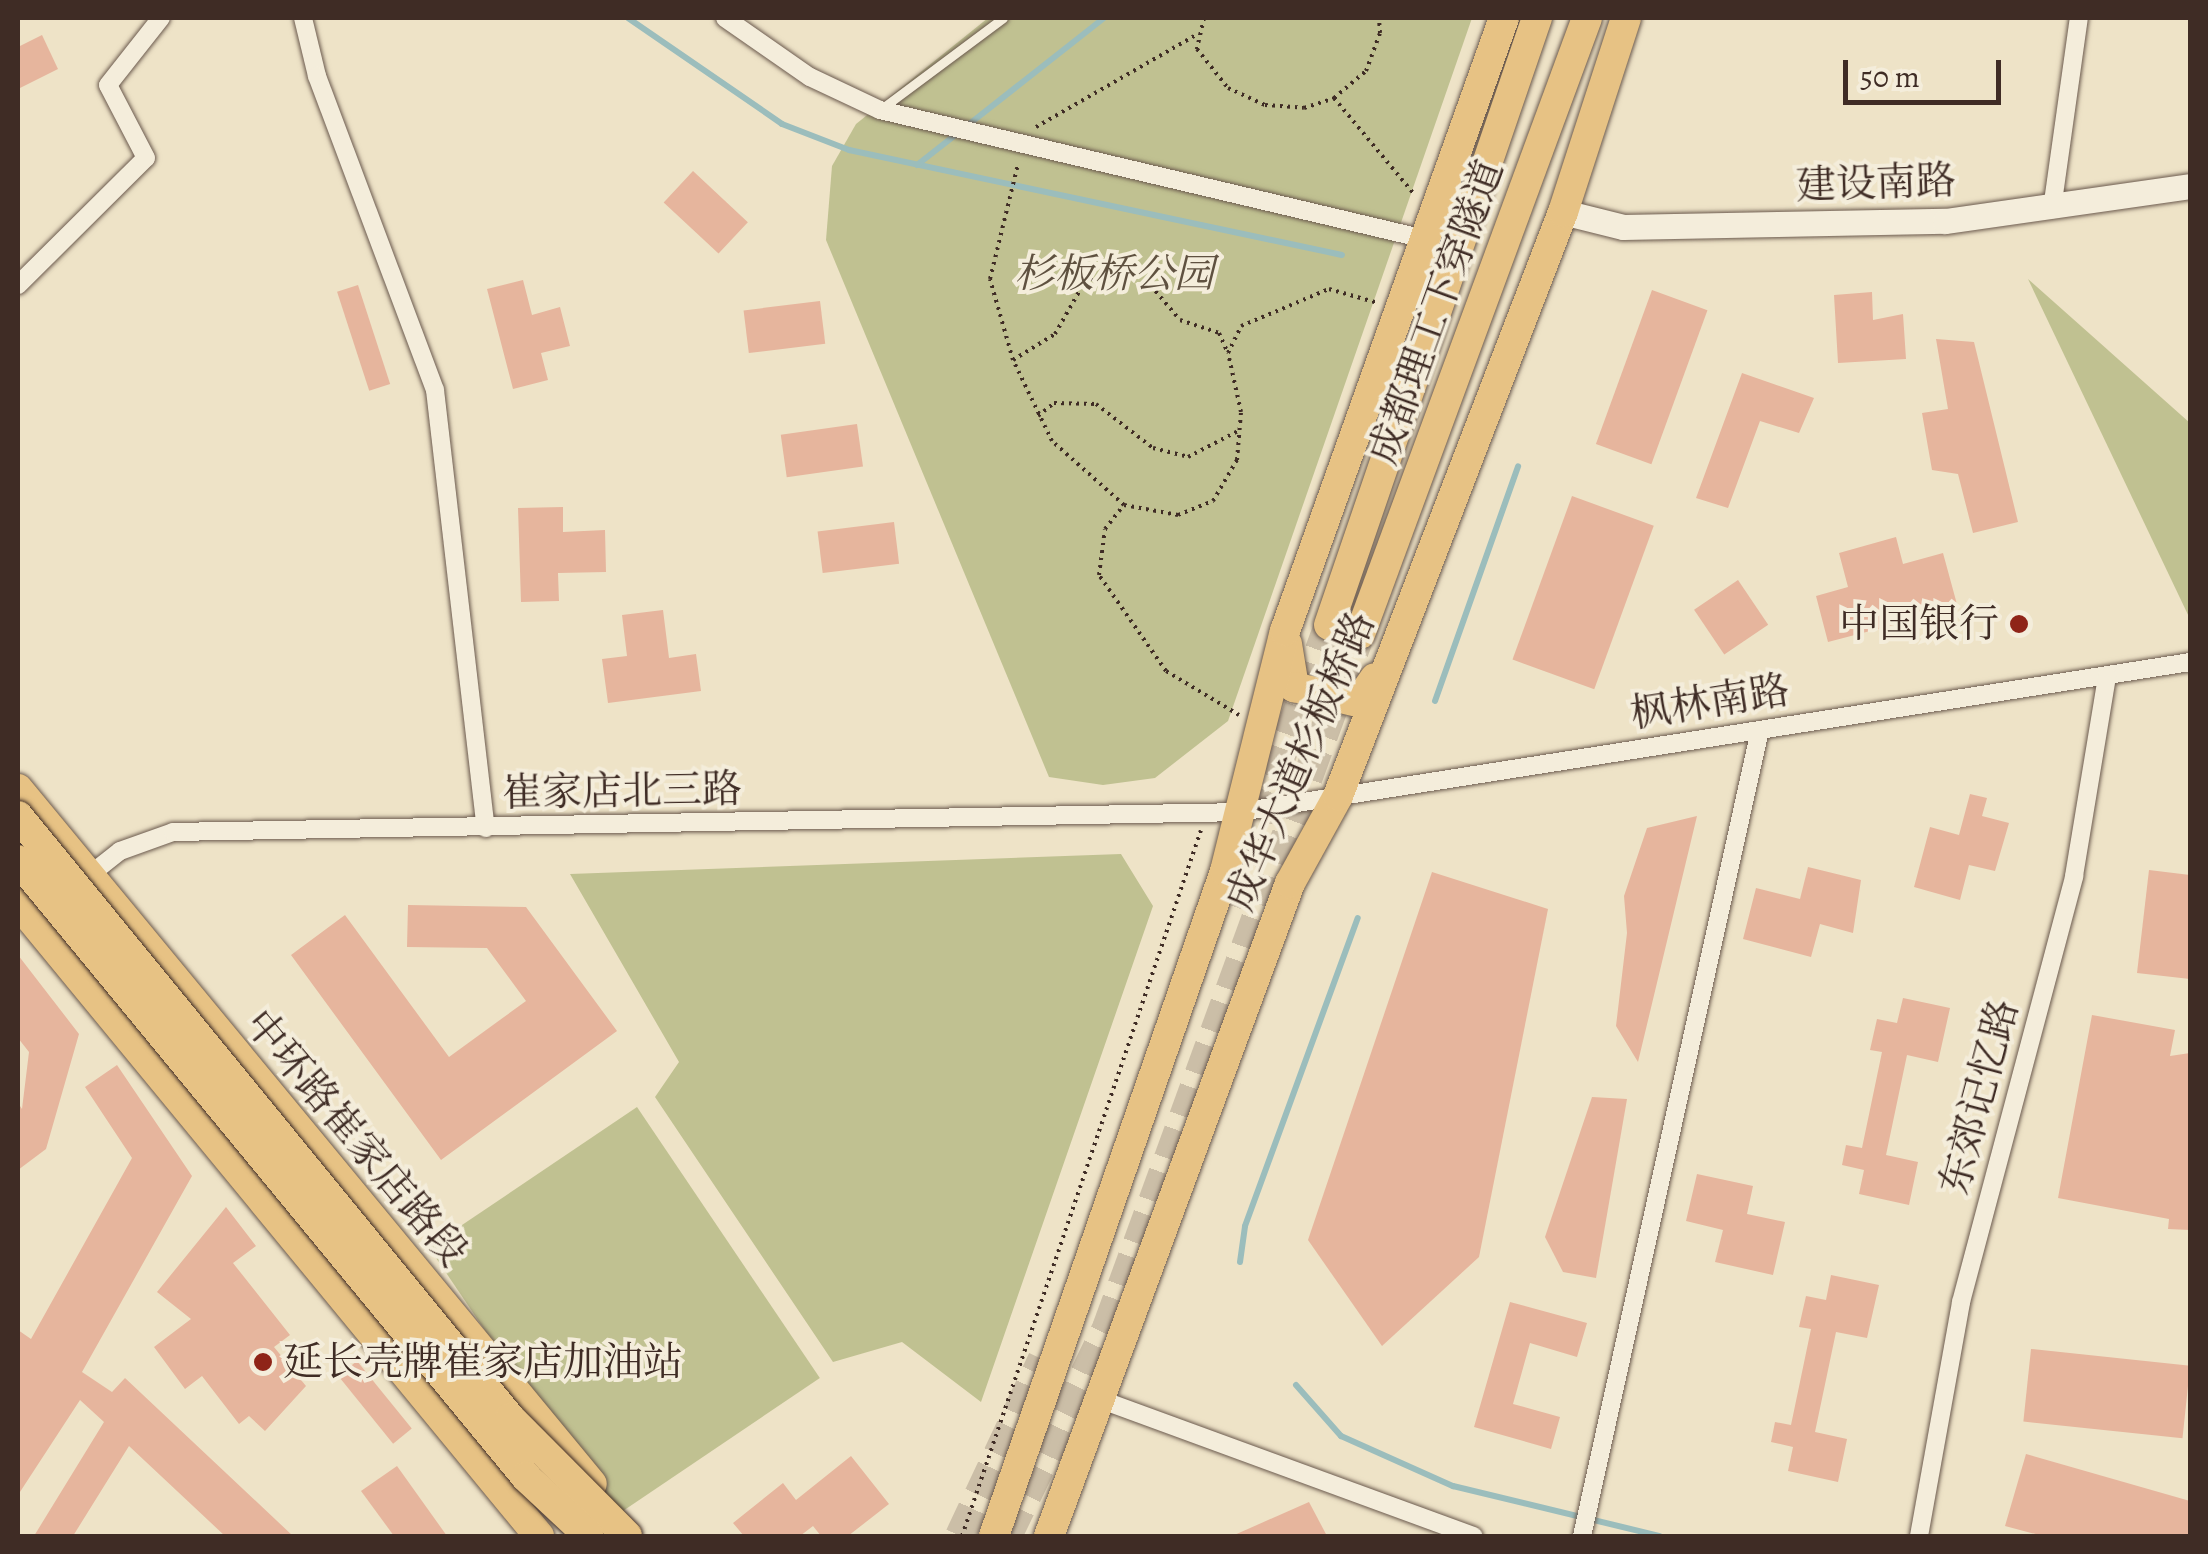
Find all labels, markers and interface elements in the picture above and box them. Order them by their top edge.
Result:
scale bar [1848,40,2006,102]
text: 50 m [1860,57,1920,97]
street label: 成都理工下穿隧道 [1359,153,1513,471]
street label: 建设南路 [1795,156,1957,210]
park label: 杉板桥公园 [1014,250,1214,298]
place label: 中国银行 [1839,600,1999,648]
street label: 成华大道杉板桥路 [1215,604,1385,918]
marker: 中国银行 [2008,613,2030,635]
street label: 枫林南路 [1627,666,1793,738]
street label: 崔家店北三路 [502,765,742,817]
street label: 东郊记忆路 [1930,994,2028,1200]
street label: 中环路崔家店路段 [235,1000,477,1276]
place label: 延长壳牌崔家店加油站 [283,1338,683,1386]
marker: 延长壳牌崔家店加油站 [252,1351,274,1373]

